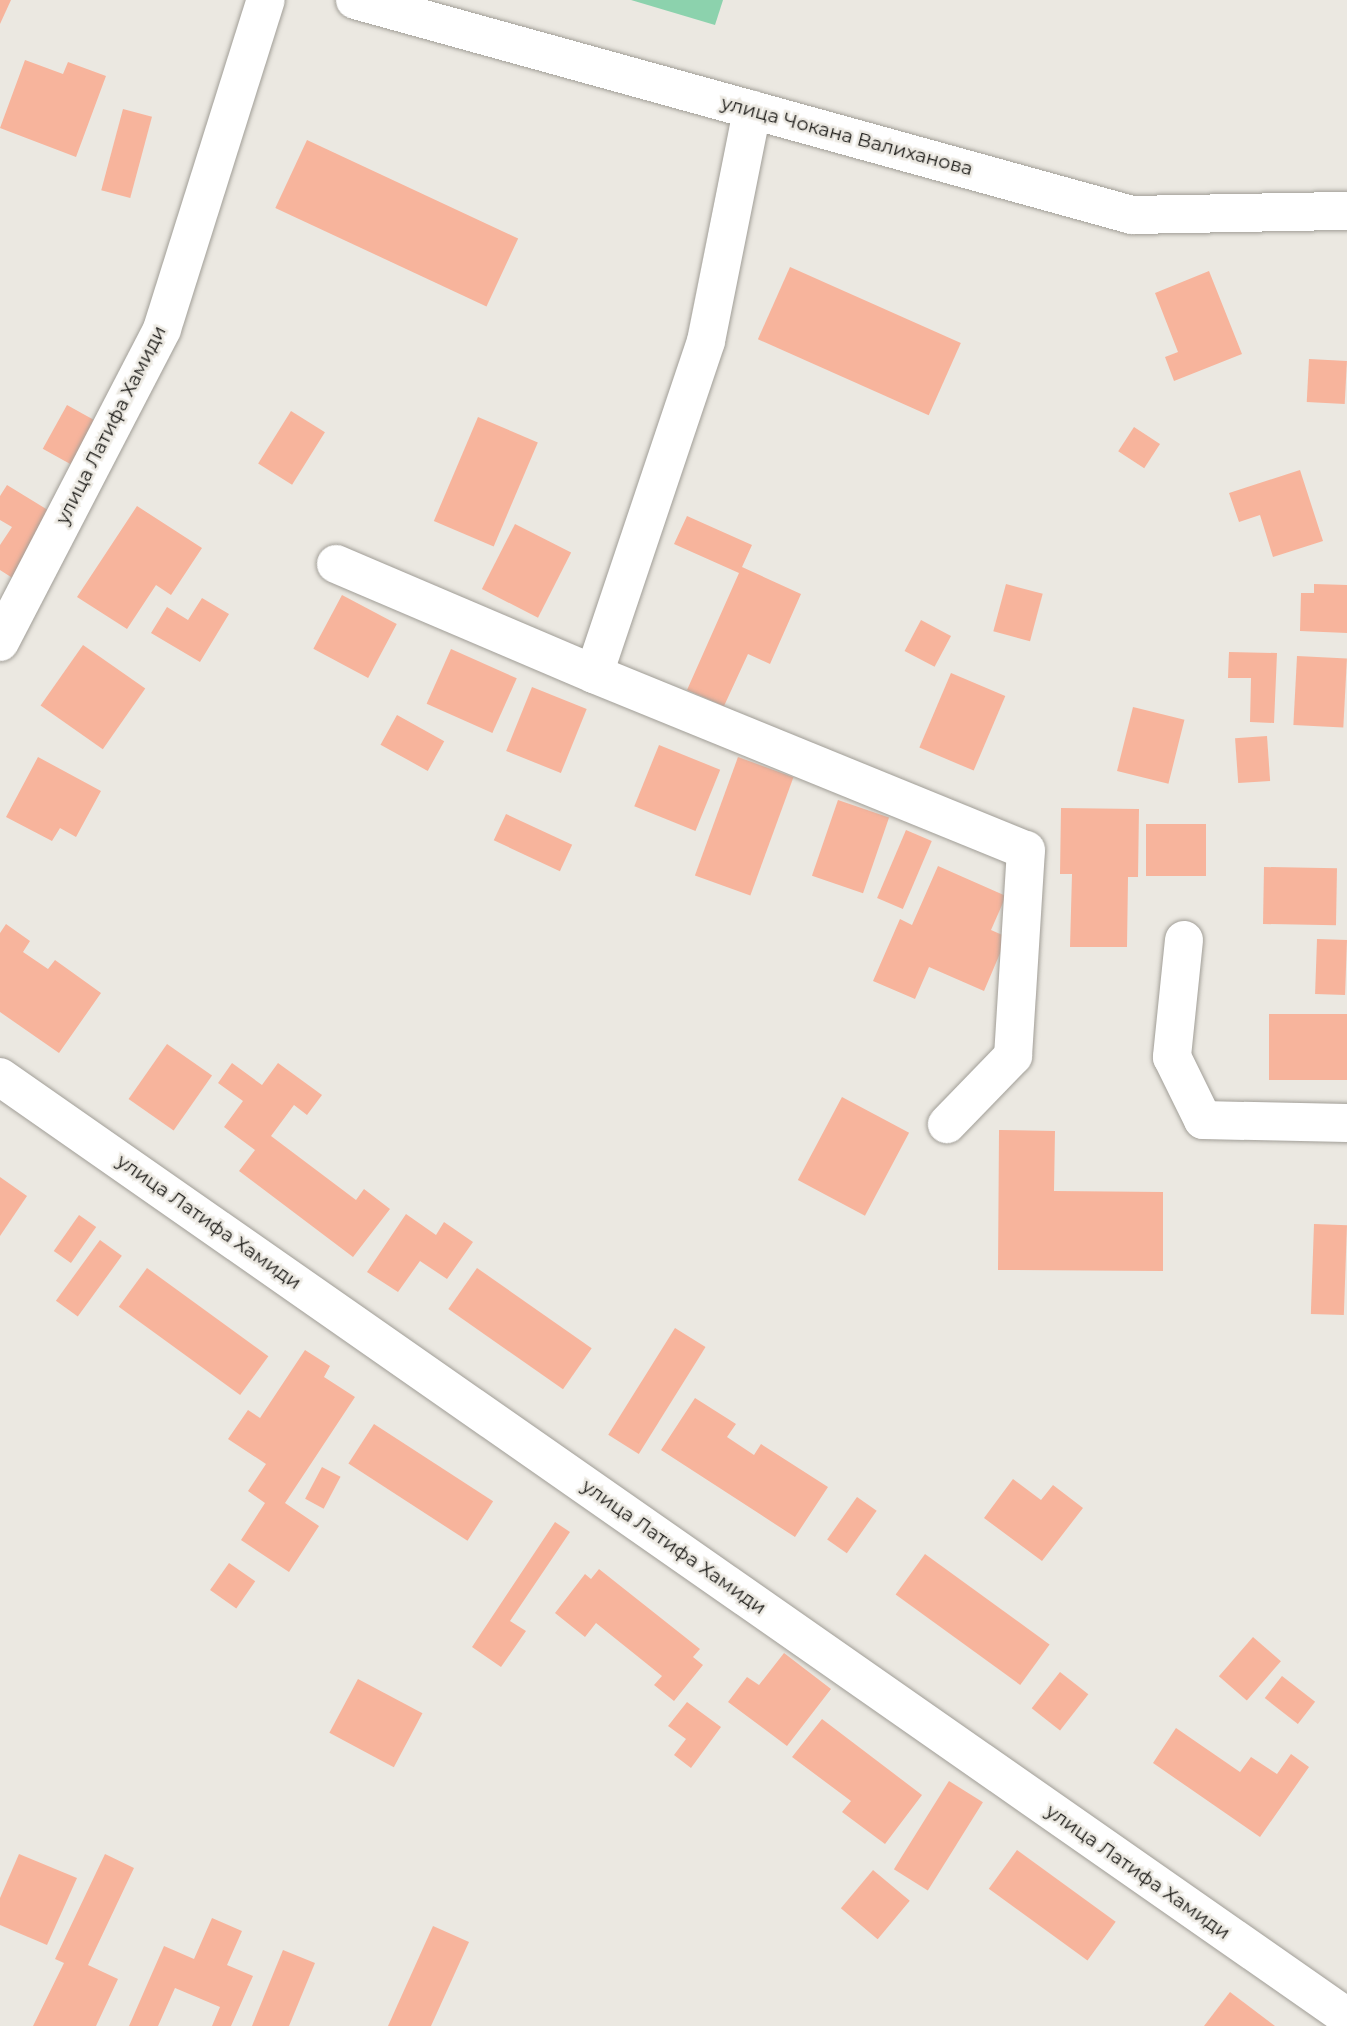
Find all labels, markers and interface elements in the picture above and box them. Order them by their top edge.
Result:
street label: улица Чокана Валиханова [719,91,975,181]
street label: улица Латифа Хамиди [51,322,171,528]
street label: улица Латифа Хамиди [112,1150,306,1294]
street label: улица Латифа Хамиди [577,1475,771,1619]
street label: улица Латифа Хамиди [1041,1800,1235,1944]

